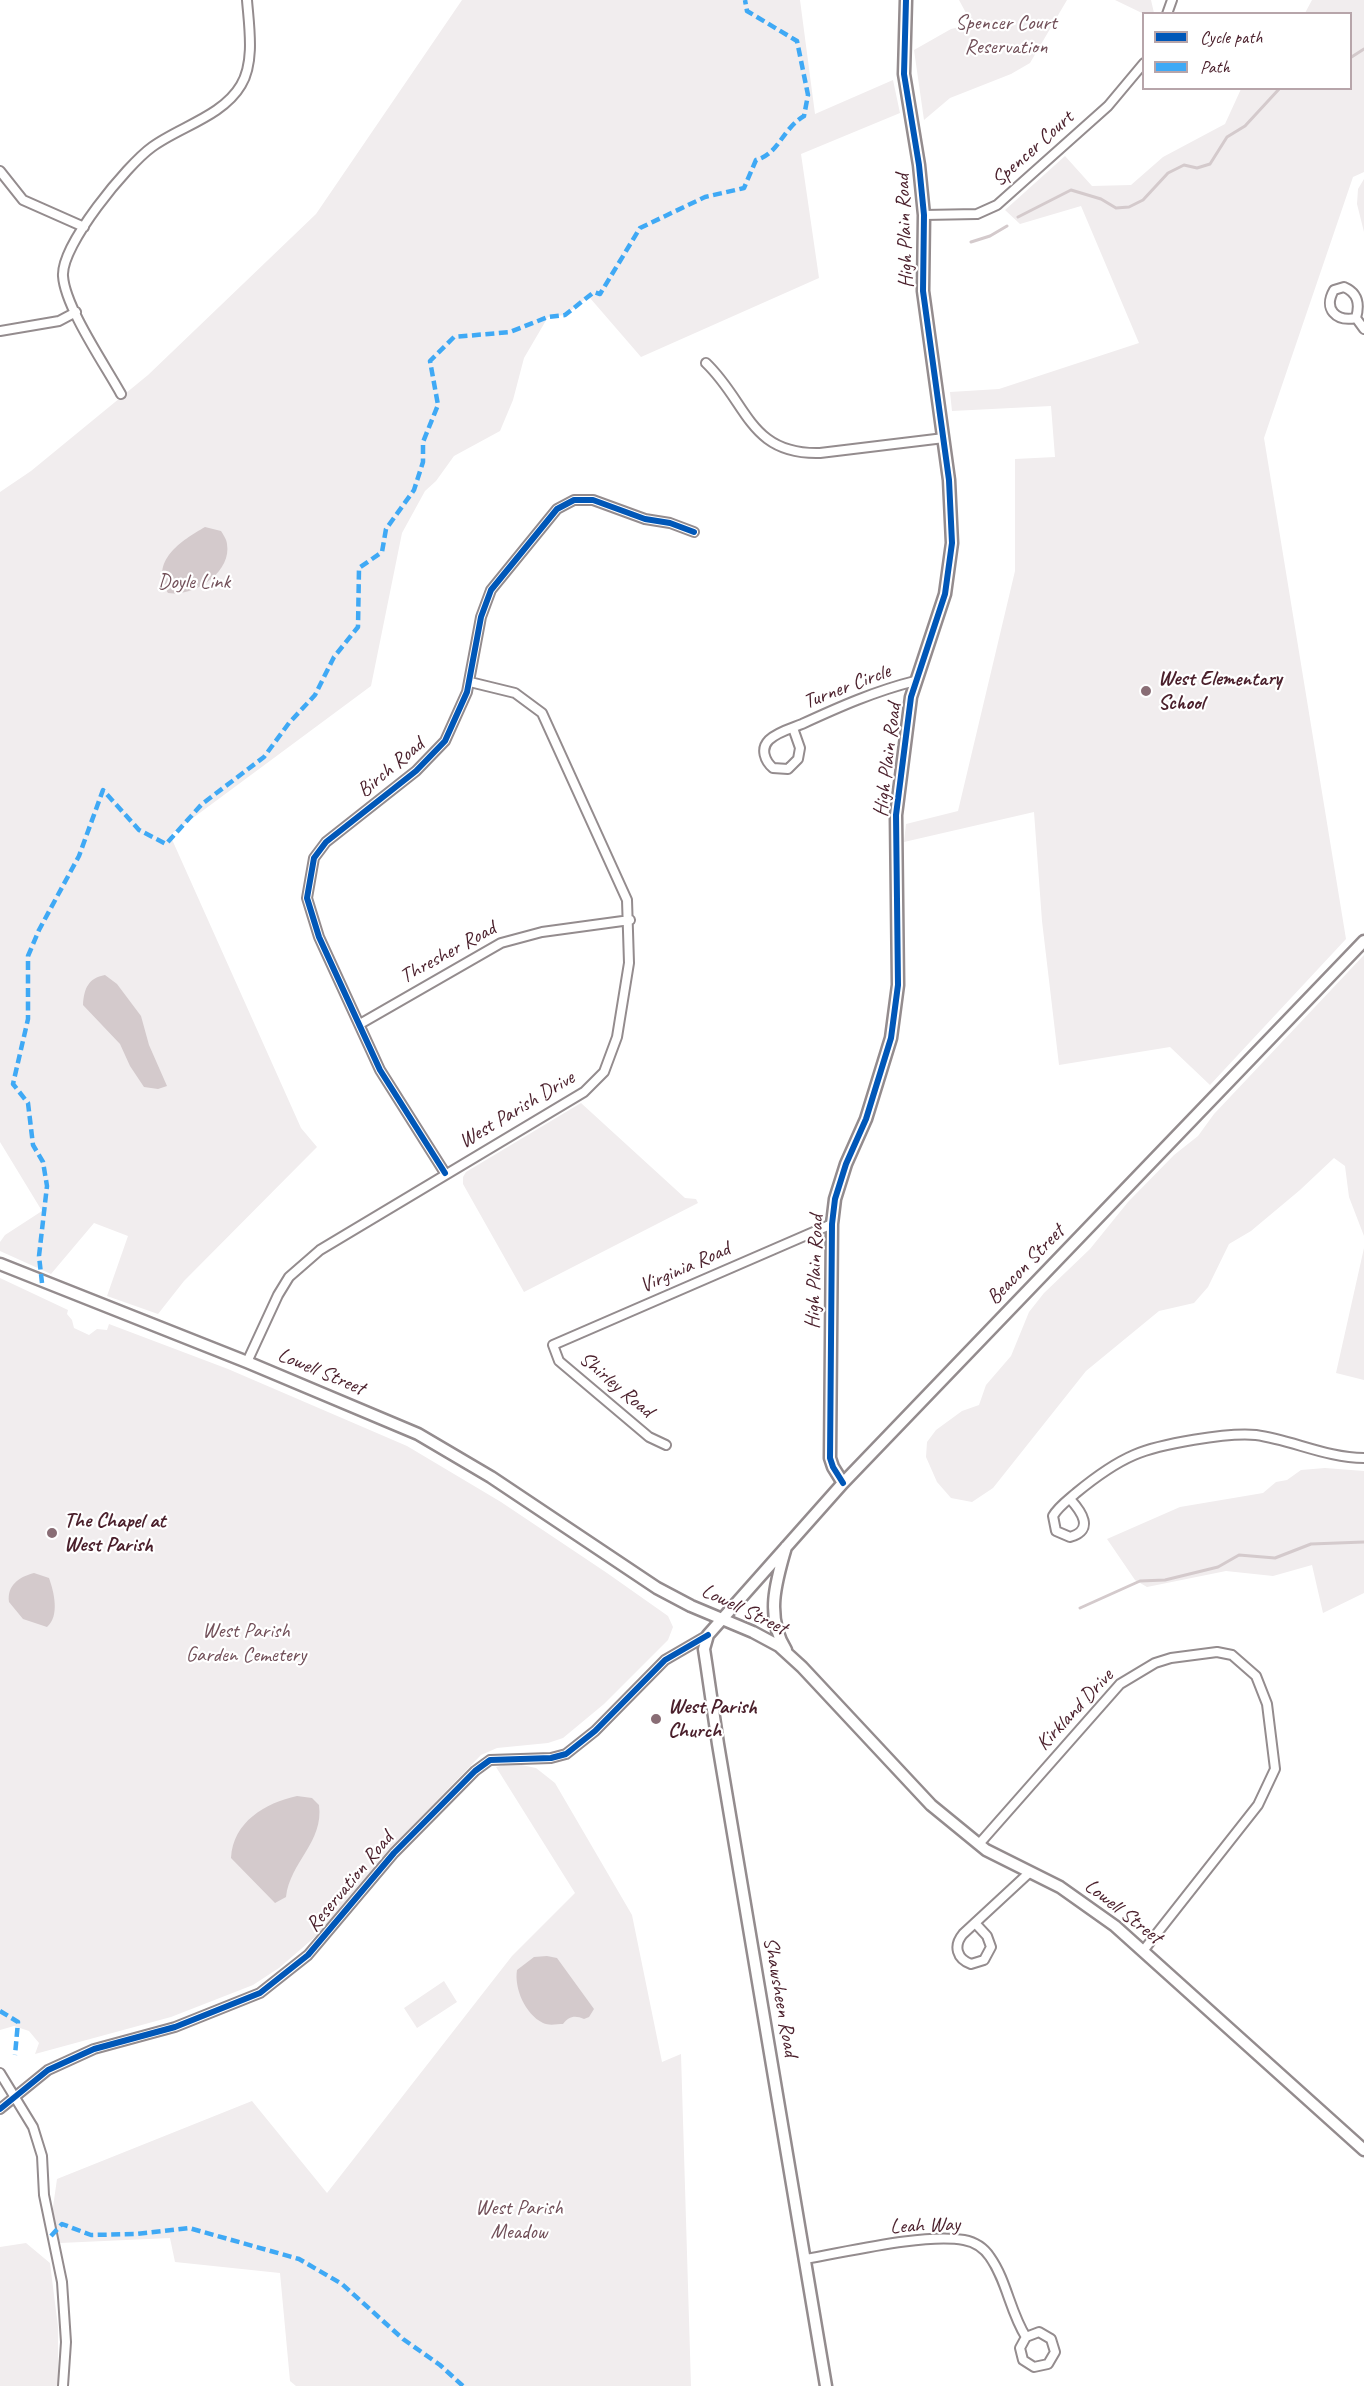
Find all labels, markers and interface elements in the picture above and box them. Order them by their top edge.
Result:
park label: Spencer Court Reservation [955,10,1057,60]
legend [1142,12,1352,90]
text: Cycle path [1200,26,1262,48]
text: Path [1200,56,1230,78]
street label: Spencer Court [987,106,1079,192]
street label: High Plain Road [890,173,920,289]
park label: Doyle Link [158,569,230,595]
street label: Turner Circle [800,659,894,715]
place label: West Elementary School [1158,666,1282,716]
marker: West Elementary School [1139,684,1153,698]
street label: High Plain Road [869,702,907,818]
street label: Birch Road [352,733,430,803]
street label: Thresher Road [396,916,500,990]
street label: West Parish Drive [455,1066,579,1154]
street label: High Plain Road [800,1214,830,1330]
street label: Beacon Street [982,1220,1070,1310]
street label: Virginia Road [636,1237,734,1299]
street label: Lowell Street [274,1342,368,1402]
street label: Shirley Road [574,1347,658,1423]
place label: The Chapel at West Parish [64,1508,165,1558]
marker: The Chapel at West Parish [45,1526,59,1540]
street label: Lowell Street [697,1579,791,1641]
park label: West Parish Garden Cemetery [186,1618,306,1668]
street label: Kirkland Drive [1031,1664,1119,1756]
place label: West Parish Church [668,1694,757,1744]
marker: West Parish Church [649,1712,663,1726]
street label: Reservation Road [301,1827,399,1937]
street label: Lowell Street [1079,1874,1167,1950]
street label: Shawsheen Road [757,1935,803,2059]
park label: West Parish Meadow [475,2195,563,2245]
street label: Leah Way [890,2212,960,2240]

